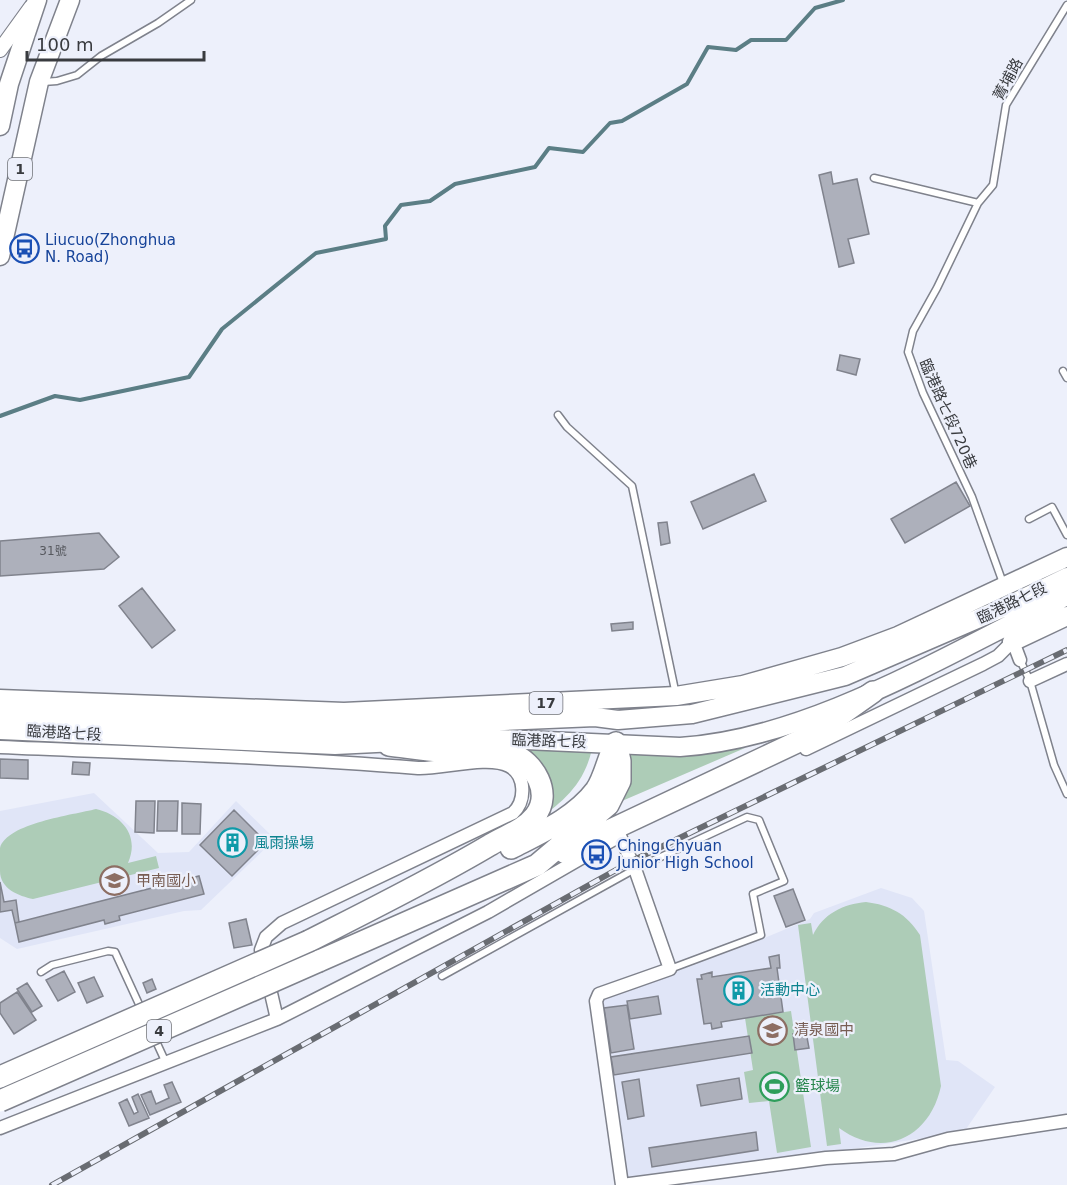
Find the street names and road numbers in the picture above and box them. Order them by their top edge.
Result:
street label: 菁埔路 [989,55,1027,103]
road number: 1 [8,158,32,180]
street label: 臨港路七段720巷 [916,356,980,472]
street label: 臨港路七段 [974,578,1050,628]
road number: 17 [530,692,562,714]
street label: 臨港路七段 [26,722,102,744]
street label: 臨港路七段 [511,731,587,751]
road number: 4 [147,1020,171,1042]

